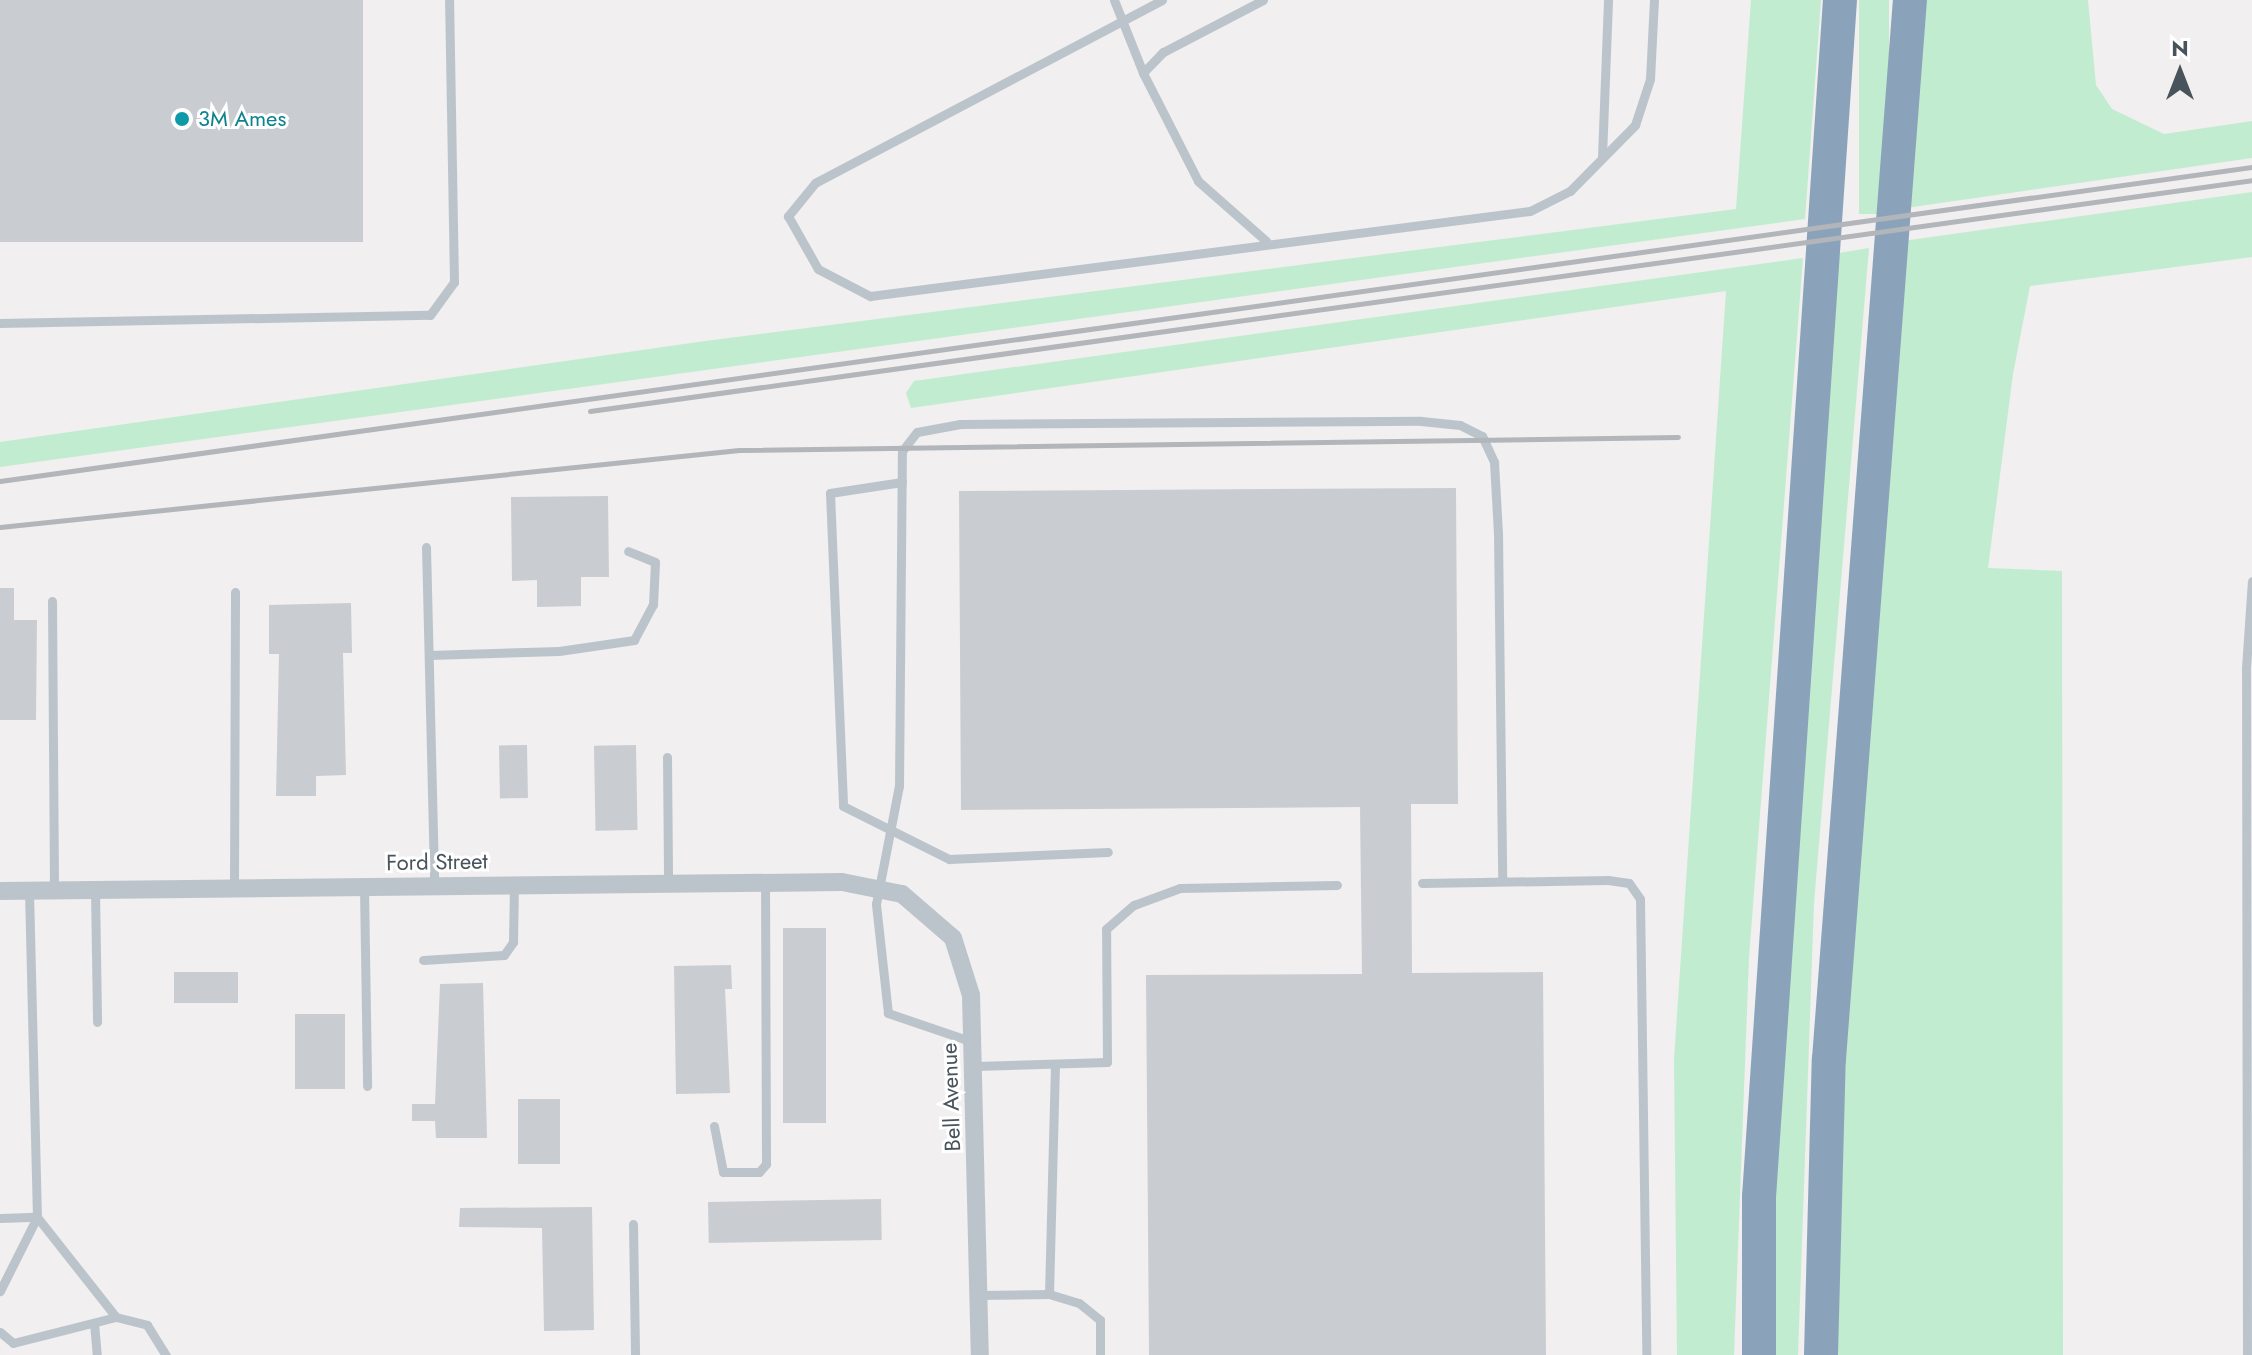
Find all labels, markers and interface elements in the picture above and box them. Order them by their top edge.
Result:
north arrow [2140,32,2220,112]
text: N [2171,32,2189,64]
place label: 3M Ames [198,106,286,132]
marker: 3M Ames [173,110,191,128]
street label: Ford Street [386,848,488,876]
street label: Bell Avenue [936,1042,966,1152]

